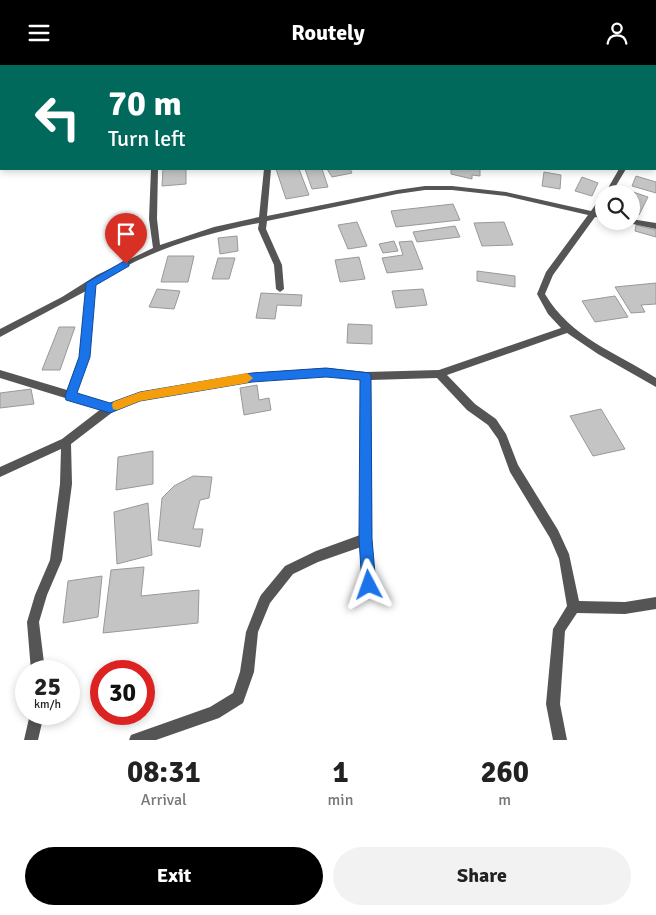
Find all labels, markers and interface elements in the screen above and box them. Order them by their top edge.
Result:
icon: menu [25,19,53,47]
text: Routely [291,19,365,46]
icon: person [603,19,631,47]
text: 70 m [108,82,182,125]
icon: left [25,85,90,150]
text: Turn left [108,125,186,152]
map controls [595,185,640,230]
button: search [595,185,640,230]
pin [105,213,147,264]
icon: arrive [112,220,140,248]
position arrow [342,558,394,610]
speed limit sign: 30 [90,660,155,725]
text: 25 [34,671,61,702]
text: km/h [34,697,61,712]
text: 08:31 [127,754,201,791]
text: 1 [332,754,349,791]
text: 260 [480,754,529,791]
text: Arrival [141,790,187,810]
text: min [328,790,353,810]
text: m [498,790,511,810]
button: Exit [25,847,323,905]
button: Share [333,847,631,905]

